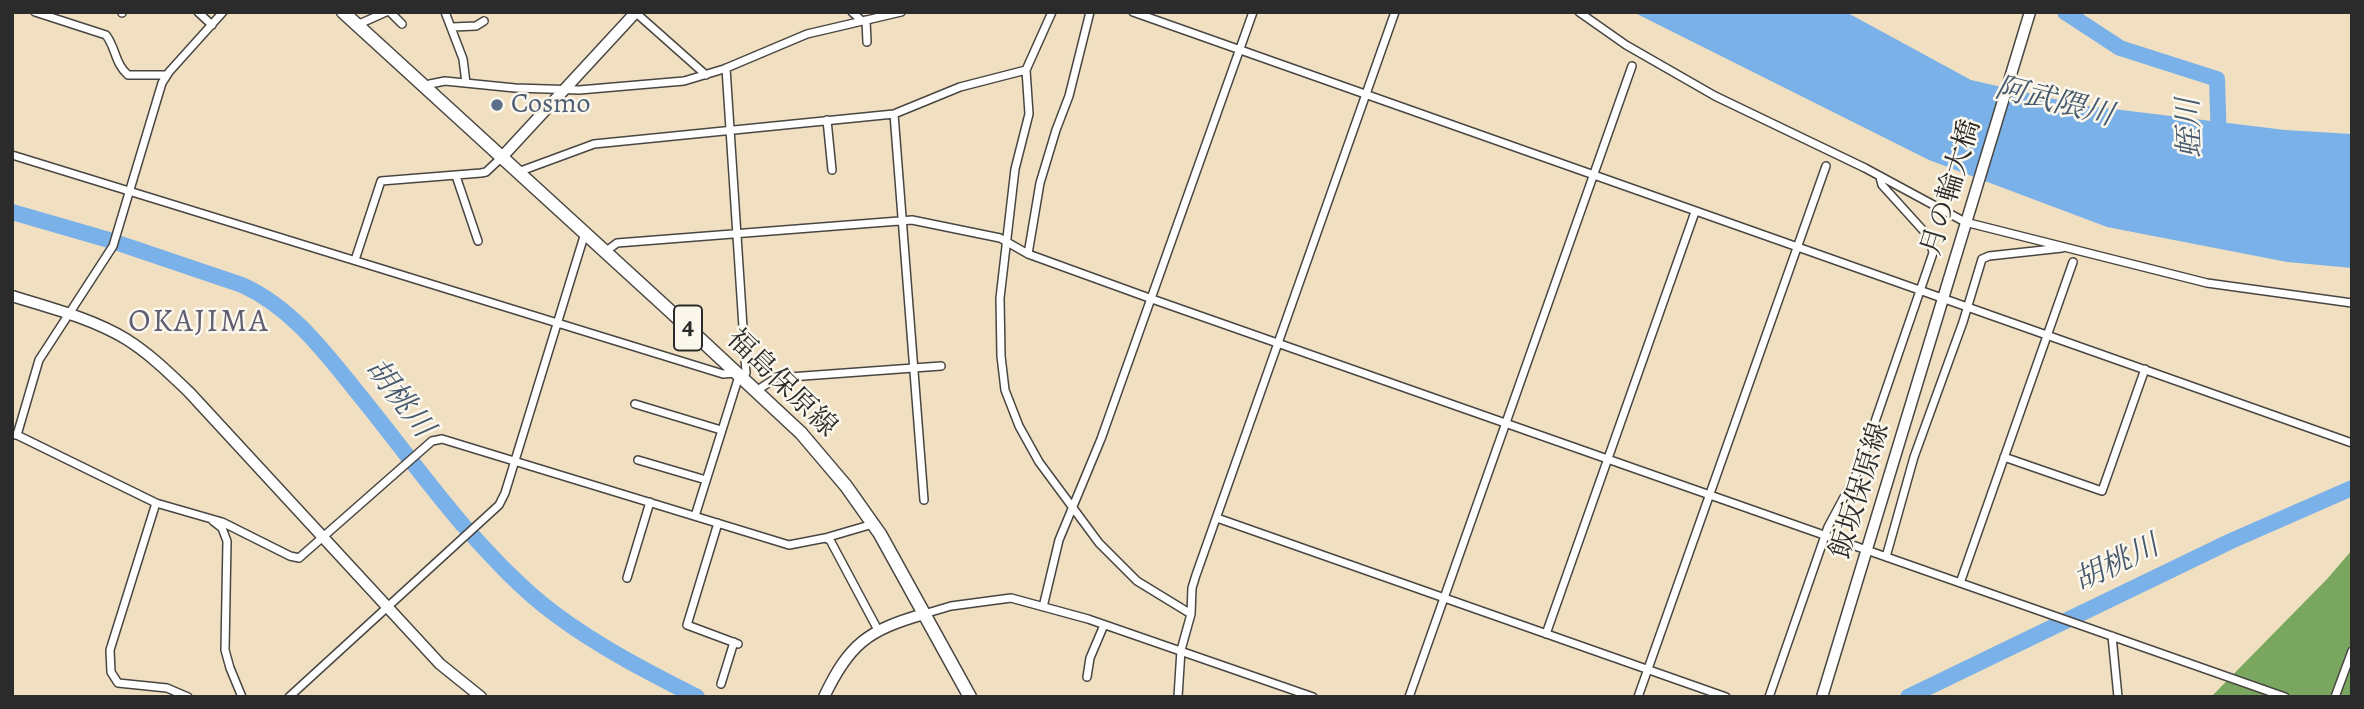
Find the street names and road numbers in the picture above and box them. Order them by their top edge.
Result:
street label: 月の輪大橋 [1915,116,1989,260]
road number: 4 [674,306,702,350]
street label: 福島保原線 [719,323,843,445]
street label: 飯坂保原線 [1824,419,1898,563]

